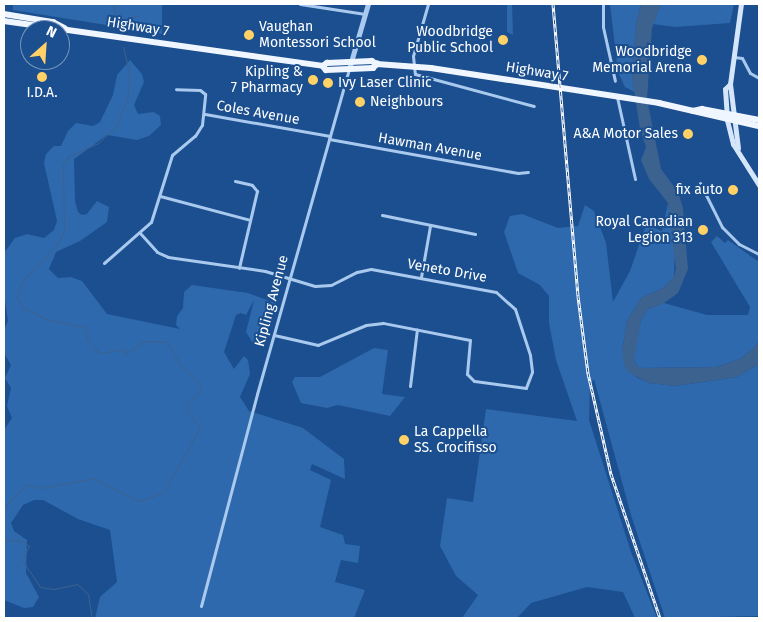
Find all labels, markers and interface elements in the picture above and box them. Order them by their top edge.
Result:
street label: Highway 7 [106,14,170,40]
place label: Vaughan Montessori School [259,19,376,52]
north arrow [20,20,70,70]
text: N [43,22,59,42]
place label: Woodbridge Public School [407,24,493,56]
marker: Vaughan Montessori School [243,29,255,41]
marker: Woodbridge Public School [497,34,509,46]
place label: Woodbridge Memorial Arena [592,44,692,76]
marker: Woodbridge Memorial Arena [696,54,708,66]
street label: Highway 7 [505,59,569,85]
place label: Kipling & 7 Pharmacy [231,64,303,96]
marker: I.D.A. [36,71,48,83]
marker: Kipling & 7 Pharmacy [307,74,319,86]
place label: Ivy Laser Clinic [338,75,432,91]
marker: Ivy Laser Clinic [322,77,334,89]
place label: I.D.A. [26,85,58,101]
place label: Neighbours [370,94,443,110]
marker: Neighbours [354,96,366,108]
street label: Coles Avenue [215,97,301,129]
place label: A&A Motor Sales [574,126,678,142]
marker: A&A Motor Sales [682,128,694,140]
street label: Hawman Avenue [377,130,483,164]
place label: fix auto [676,182,723,198]
marker: fix auto [727,184,739,196]
place label: Royal Canadian Legion 313 [595,214,693,246]
marker: Royal Canadian Legion 313 [697,224,709,236]
street label: Kipling Avenue [252,253,292,349]
street label: Veneto Drive [406,256,488,286]
place label: La Cappella SS. Crocifisso [414,424,497,457]
marker: La Cappella SS. Crocifisso [398,434,410,446]

